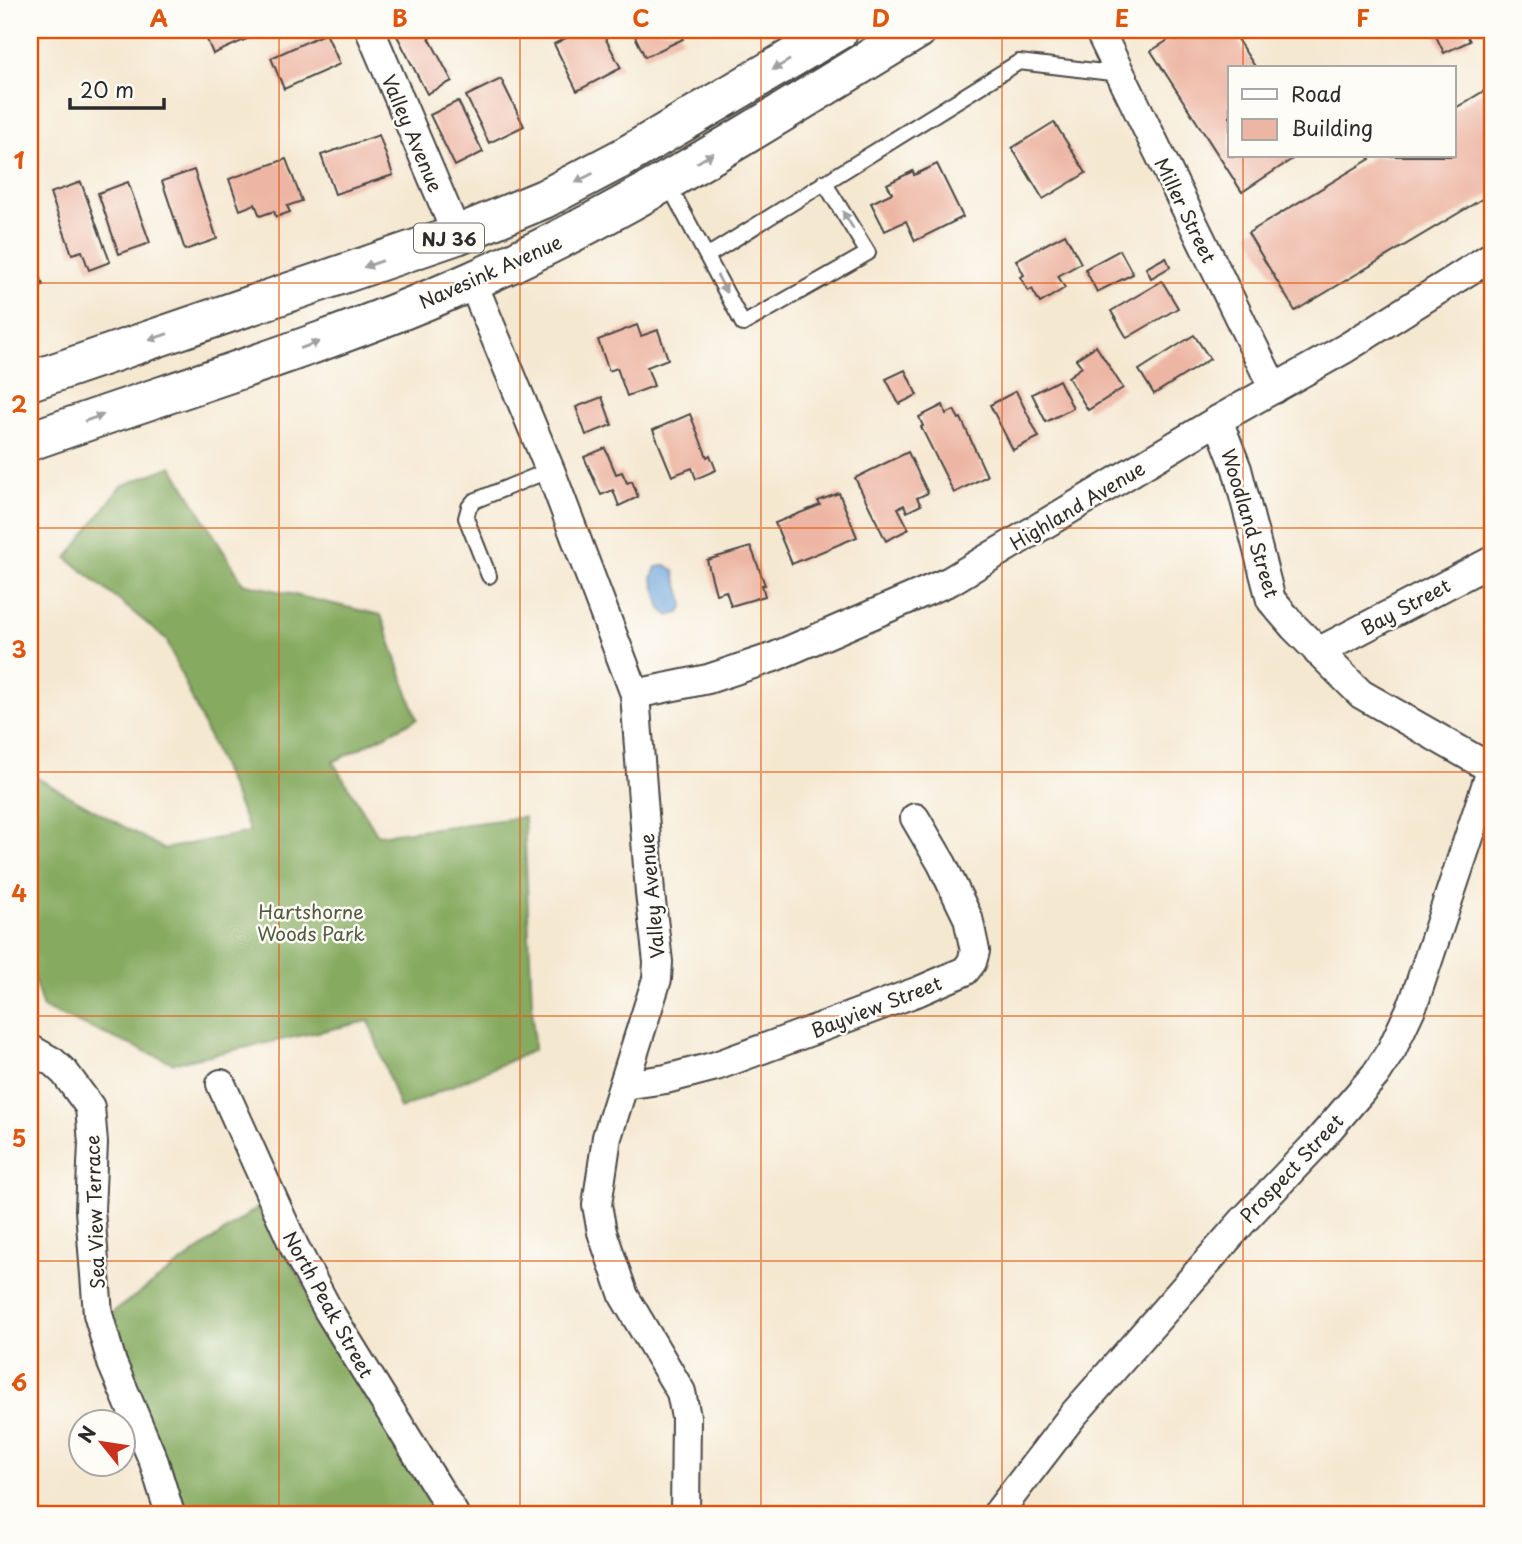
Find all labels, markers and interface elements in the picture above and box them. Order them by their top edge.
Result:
text: A [150,0,168,35]
text: B [392,0,408,35]
text: C [632,0,650,35]
text: D [872,0,890,35]
text: E [1115,0,1129,35]
text: F [1356,0,1370,35]
one-way arrow [771,59,791,71]
scale bar [70,66,164,110]
legend [1228,66,1456,158]
street label: Valley Avenue [376,70,450,196]
text: 20 m [80,73,134,105]
text: Road [1291,77,1342,109]
text: Building [1291,111,1373,143]
text: 1 [14,142,25,177]
one-way arrow [696,152,715,164]
street label: Miller Street [1148,153,1224,268]
one-way arrow [573,172,593,184]
one-way arrow [841,211,854,230]
road number: NJ 36 [414,224,484,252]
street label: Navesink Avenue [414,227,566,315]
one-way arrow [363,259,384,270]
one-way arrow [716,275,728,294]
one-way arrow [147,332,168,343]
one-way arrow [299,339,320,350]
text: 2 [11,386,27,421]
one-way arrow [84,412,105,423]
street label: Woodland Street [1215,445,1287,601]
street label: Highland Avenue [1004,454,1150,556]
street label: Bay Street [1355,571,1455,641]
text: 3 [11,631,27,666]
street label: Valley Avenue [632,832,670,960]
text: 4 [11,875,27,910]
park label: Hartshorne Woods Park [257,897,365,947]
street label: Bayview Street [807,968,946,1044]
street label: Prospect Street [1233,1107,1349,1229]
text: 5 [12,1120,26,1155]
street label: Sea View Terrace [77,1134,111,1290]
street label: North Peak Street [277,1225,381,1383]
text: 6 [11,1364,27,1399]
north arrow [66,1408,136,1478]
text: N [71,1420,102,1448]

